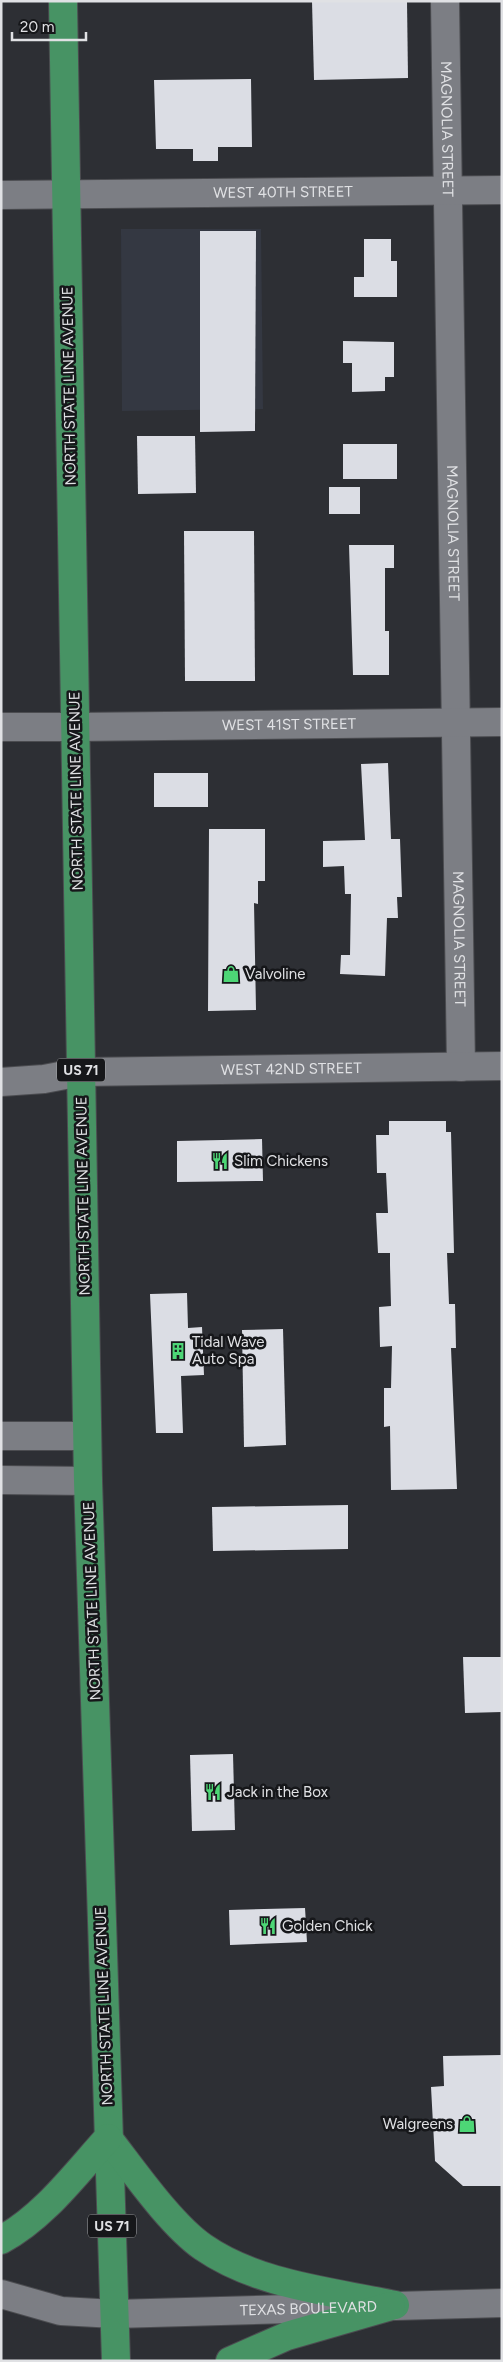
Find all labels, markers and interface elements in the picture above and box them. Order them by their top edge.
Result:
scale bar [12,10,86,42]
text: 20 m [20,18,54,36]
street label: MAGNOLIA STREET [437,61,457,198]
street label: WEST 40TH STREET [213,182,354,202]
street label: NORTH STATE LINE AVENUE [58,286,80,486]
street label: MAGNOLIA STREET [443,465,463,602]
street label: NORTH STATE LINE AVENUE [65,691,87,891]
street label: WEST 41ST STREET [222,715,357,734]
street label: MAGNOLIA STREET [449,871,469,1008]
shop icon: Valvoline [221,964,241,984]
place label: Valvoline [245,965,305,983]
road number: US 71 [57,1058,105,1082]
street label: WEST 42ND STREET [221,1059,362,1079]
street label: NORTH STATE LINE AVENUE [72,1096,94,1296]
restaurant icon: Slim Chickens [210,1151,230,1171]
place label: Slim Chickens [234,1152,328,1170]
place label: Tidal Wave Auto Spa [192,1333,264,1368]
building icon: Tidal Wave Auto Spa [168,1341,188,1361]
street label: NORTH STATE LINE AVENUE [80,1501,104,1701]
restaurant icon: Jack in the Box [203,1782,223,1802]
place label: Jack in the Box [227,1783,328,1801]
street label: NORTH STATE LINE AVENUE [92,1906,116,2106]
restaurant icon: Golden Chick [258,1916,278,1936]
place label: Golden Chick [282,1917,373,1935]
shop icon: Walgreens [457,2114,477,2134]
place label: Walgreens [383,2115,453,2133]
road number: US 71 [88,2214,136,2238]
street label: TEXAS BOULEVARD [240,2298,377,2319]

